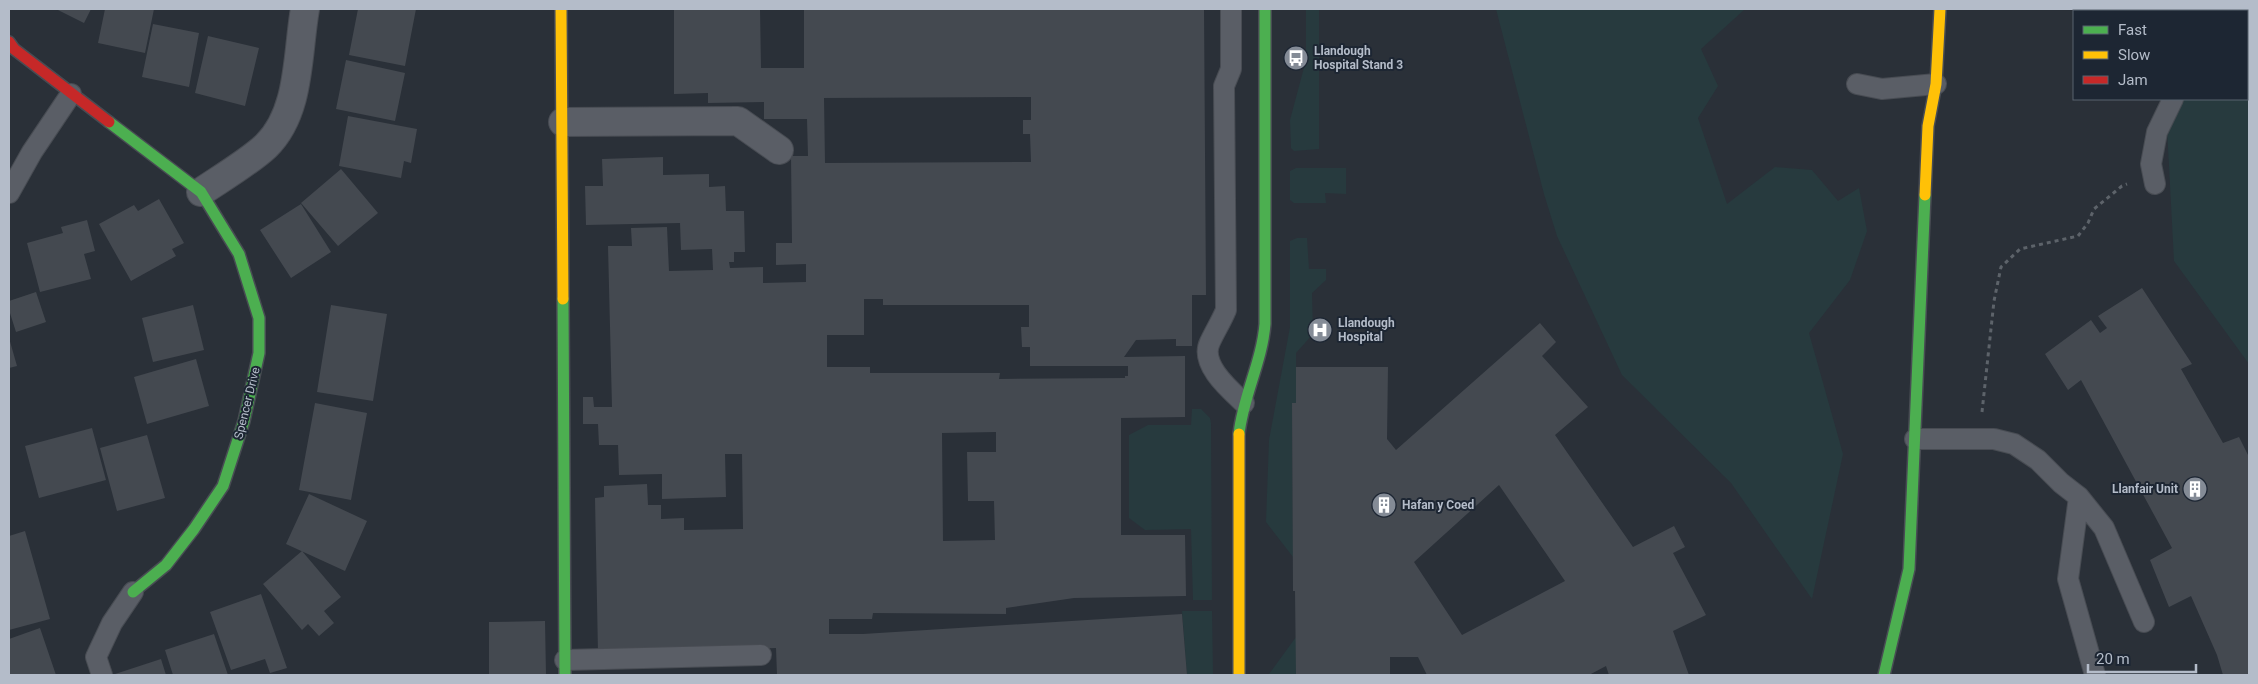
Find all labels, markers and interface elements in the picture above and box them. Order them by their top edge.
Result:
legend [2073,10,2248,100]
text: Fast [2118,21,2147,39]
place label: Llandough Hospital Stand 3 [1314,44,1403,72]
bus stop icon: Llandough Hospital Stand 3 [1283,45,1309,71]
text: Slow [2118,46,2150,64]
text: Jam [2118,71,2148,89]
place label: Llandough Hospital [1338,316,1395,344]
hospital icon: Llandough Hospital [1307,317,1333,343]
street label: Spencer Drive [231,366,263,440]
building icon: Llanfair Unit [2182,476,2208,502]
place label: Llanfair Unit [2112,482,2178,496]
building icon: Hafan y Coed [1371,492,1397,518]
place label: Hafan y Coed [1402,498,1474,512]
scale bar [2088,642,2196,674]
text: 20 m [2096,650,2130,668]

